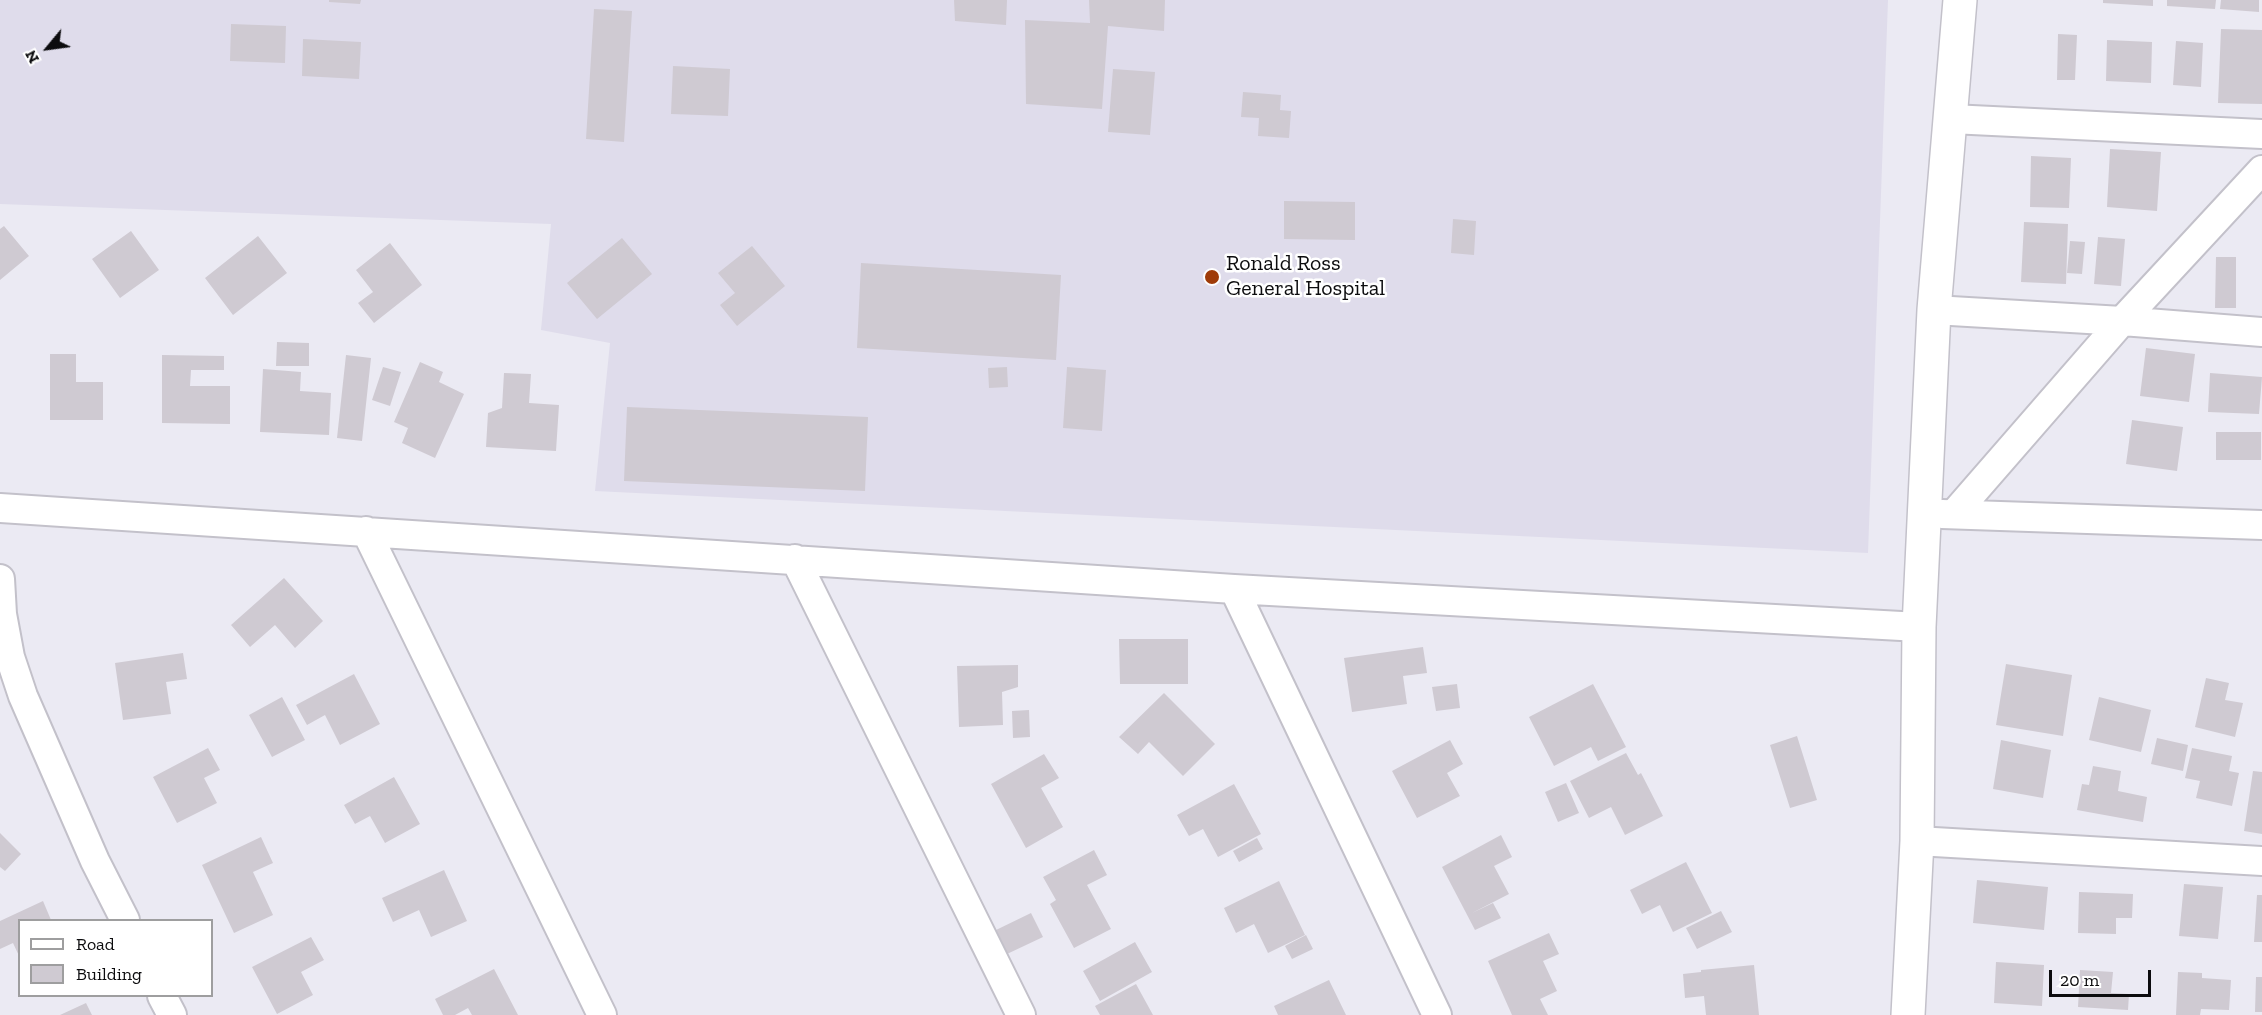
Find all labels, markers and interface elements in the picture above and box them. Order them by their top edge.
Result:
north arrow [18,18,78,78]
text: N [21,47,43,67]
place label: Ronald Ross General Hospital [1226,251,1385,302]
marker: Ronald Ross General Hospital [1203,268,1221,286]
legend [18,919,213,997]
text: Road [76,933,115,955]
scale bar [2052,958,2154,996]
text: Building [76,963,142,985]
text: 20 m [2060,969,2099,991]

